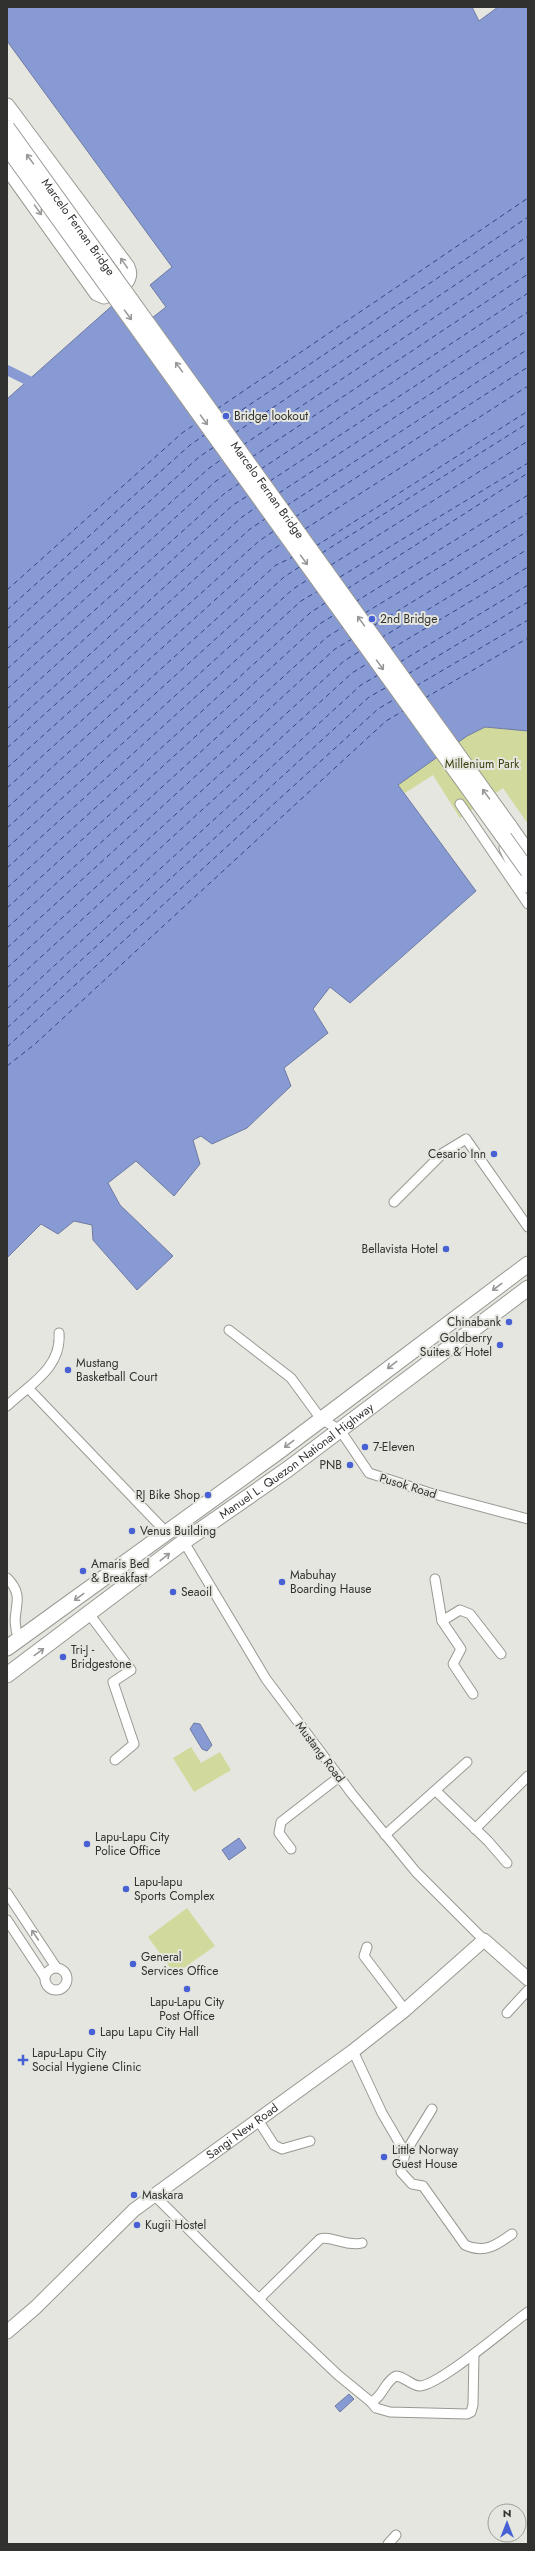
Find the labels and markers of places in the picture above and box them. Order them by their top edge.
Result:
place label: Bridge lookout [234,407,308,425]
marker: Bridge lookout [221,411,231,421]
place label: 2nd Bridge [380,610,437,628]
marker: 2nd Bridge [367,614,377,624]
place label: Cesario Inn [428,1145,486,1163]
marker: Cesario Inn [489,1149,499,1159]
place label: Bellavista Hotel [361,1240,438,1258]
marker: Bellavista Hotel [441,1244,451,1254]
place label: Chinabank [447,1313,502,1331]
marker: Chinabank [504,1317,514,1327]
place label: Goldberry Suites & Hotel [420,1329,493,1361]
marker: Goldberry Suites & Hotel [495,1340,505,1350]
place label: Mustang Basketball Court [76,1354,157,1386]
marker: Mustang Basketball Court [63,1365,73,1375]
place label: 7-Eleven [373,1438,415,1456]
marker: 7-Eleven [360,1442,370,1452]
place label: PNB [319,1456,342,1474]
marker: PNB [345,1460,355,1470]
place label: RJ Bike Shop [136,1486,200,1504]
marker: RJ Bike Shop [203,1490,213,1500]
place label: Venus Building [140,1522,216,1540]
marker: Venus Building [127,1526,137,1536]
place label: Amaris Bed & Breakfast [91,1555,149,1587]
marker: Amaris Bed & Breakfast [78,1566,88,1576]
place label: Mabuhay Boarding Hause [290,1566,372,1598]
marker: Mabuhay Boarding Hause [277,1577,287,1587]
place label: Seaoil [181,1583,212,1601]
marker: Seaoil [168,1587,178,1597]
place label: Tri-J - Bridgestone [71,1641,132,1673]
marker: Tri-J - Bridgestone [58,1652,68,1662]
place label: Lapu-Lapu City Police Office [95,1828,170,1860]
marker: Lapu-Lapu City Police Office [82,1839,92,1849]
place label: Lapu-lapu Sports Complex [134,1873,215,1905]
marker: Lapu-lapu Sports Complex [121,1884,131,1894]
place label: General Services Office [141,1948,218,1980]
marker: General Services Office [128,1959,138,1969]
marker: Lapu-Lapu City Post Office [182,1984,192,1994]
place label: Lapu-Lapu City Post Office [150,1993,225,2025]
place label: Lapu Lapu City Hall [100,2023,199,2041]
marker: Lapu Lapu City Hall [87,2027,97,2037]
place label: Lapu-Lapu City Social Hygiene Clinic [32,2044,142,2076]
marker: Lapu-Lapu City Social Hygiene Clinic [17,2054,29,2066]
place label: Little Norway Guest House [392,2141,459,2173]
marker: Little Norway Guest House [379,2152,389,2162]
place label: Maskara [142,2186,183,2204]
marker: Maskara [129,2190,139,2200]
place label: Kugii Hostel [145,2216,206,2234]
marker: Kugii Hostel [132,2220,142,2230]

